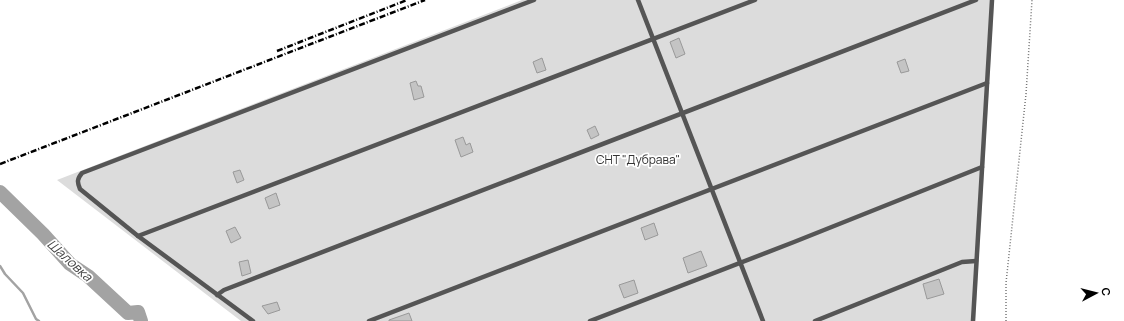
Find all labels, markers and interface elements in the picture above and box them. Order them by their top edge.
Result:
park label: СНТ "Дубрава" [596,151,680,168]
water label: Шаловка [44,235,97,286]
north arrow [1076,273,1116,313]
text: С [1098,287,1114,297]

